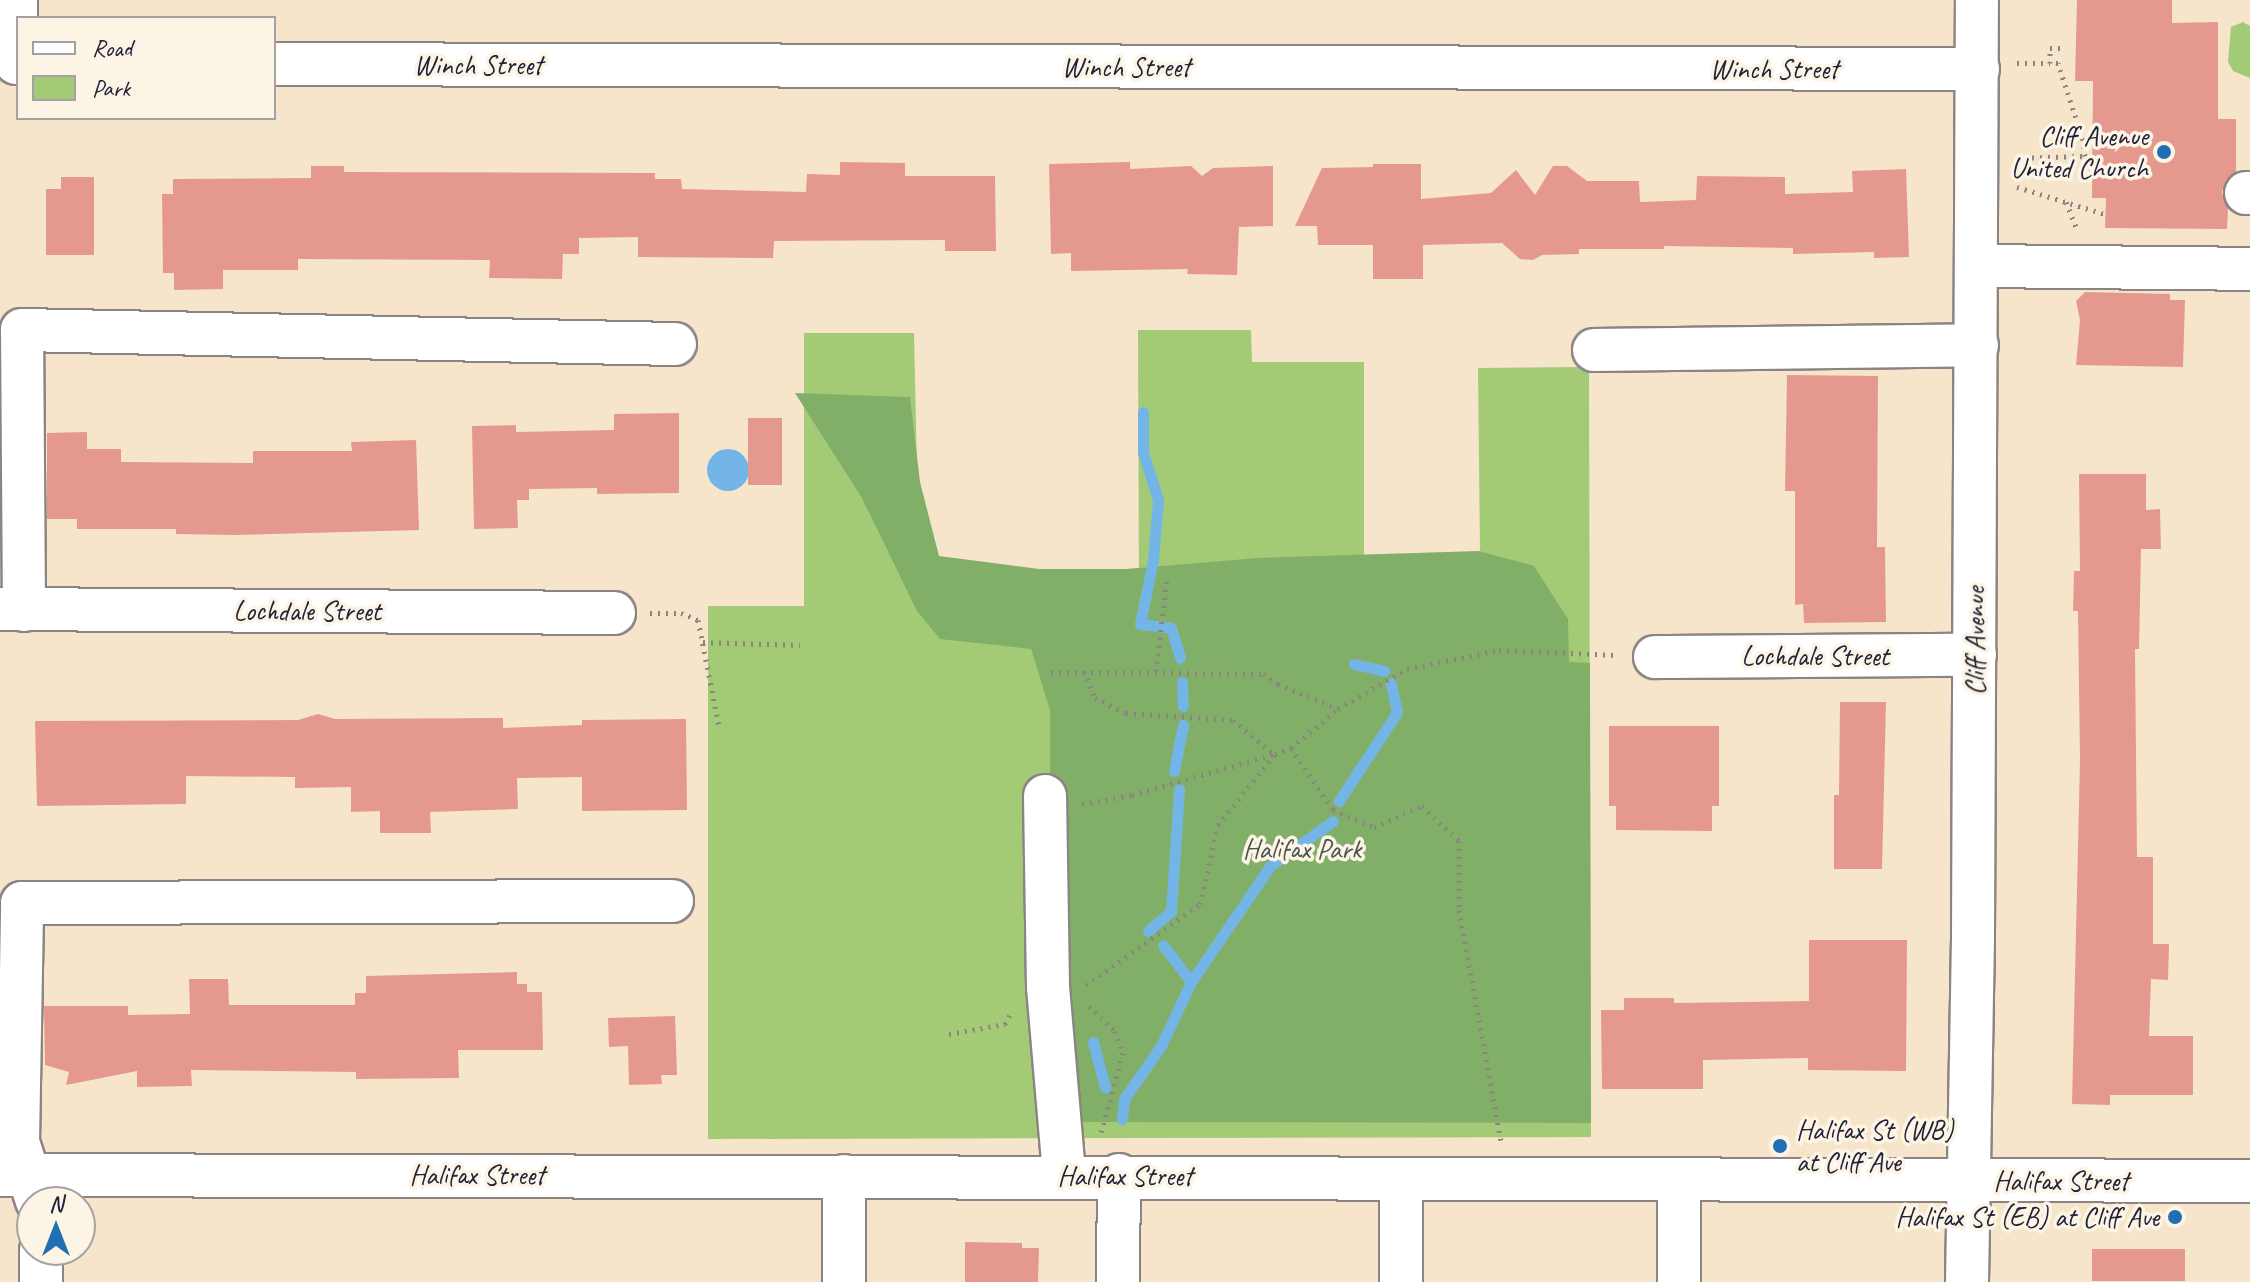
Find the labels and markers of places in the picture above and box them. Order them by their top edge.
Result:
place label: Cliff Avenue United Church [2010,119,2148,185]
marker: Cliff Avenue United Church [2155,143,2173,161]
place label: Halifax St (WB) at Cliff Ave [1796,1113,1953,1179]
marker: Halifax St (WB) at Cliff Ave [1771,1137,1789,1155]
place label: Halifax St (EB) at Cliff Ave [1896,1200,2159,1234]
marker: Halifax St (EB) at Cliff Ave [2166,1208,2184,1226]

